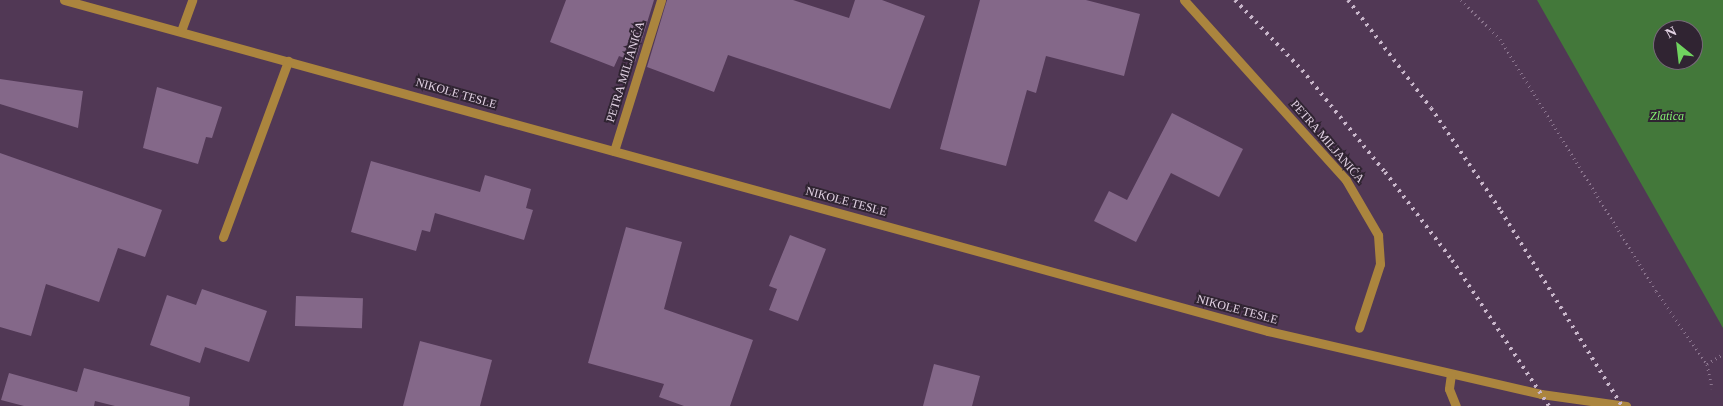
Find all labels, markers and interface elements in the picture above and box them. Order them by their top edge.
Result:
street label: PETRA MILJANIĆA [604,19,648,125]
north arrow [1653,20,1703,70]
text: N [1663,23,1679,41]
street label: NIKOLE TESLE [414,76,498,112]
street label: PETRA MILJANIĆA [1287,97,1367,187]
park label: Zlatica [1650,110,1684,124]
street label: NIKOLE TESLE [804,184,888,220]
street label: NIKOLE TESLE [1195,292,1279,328]

